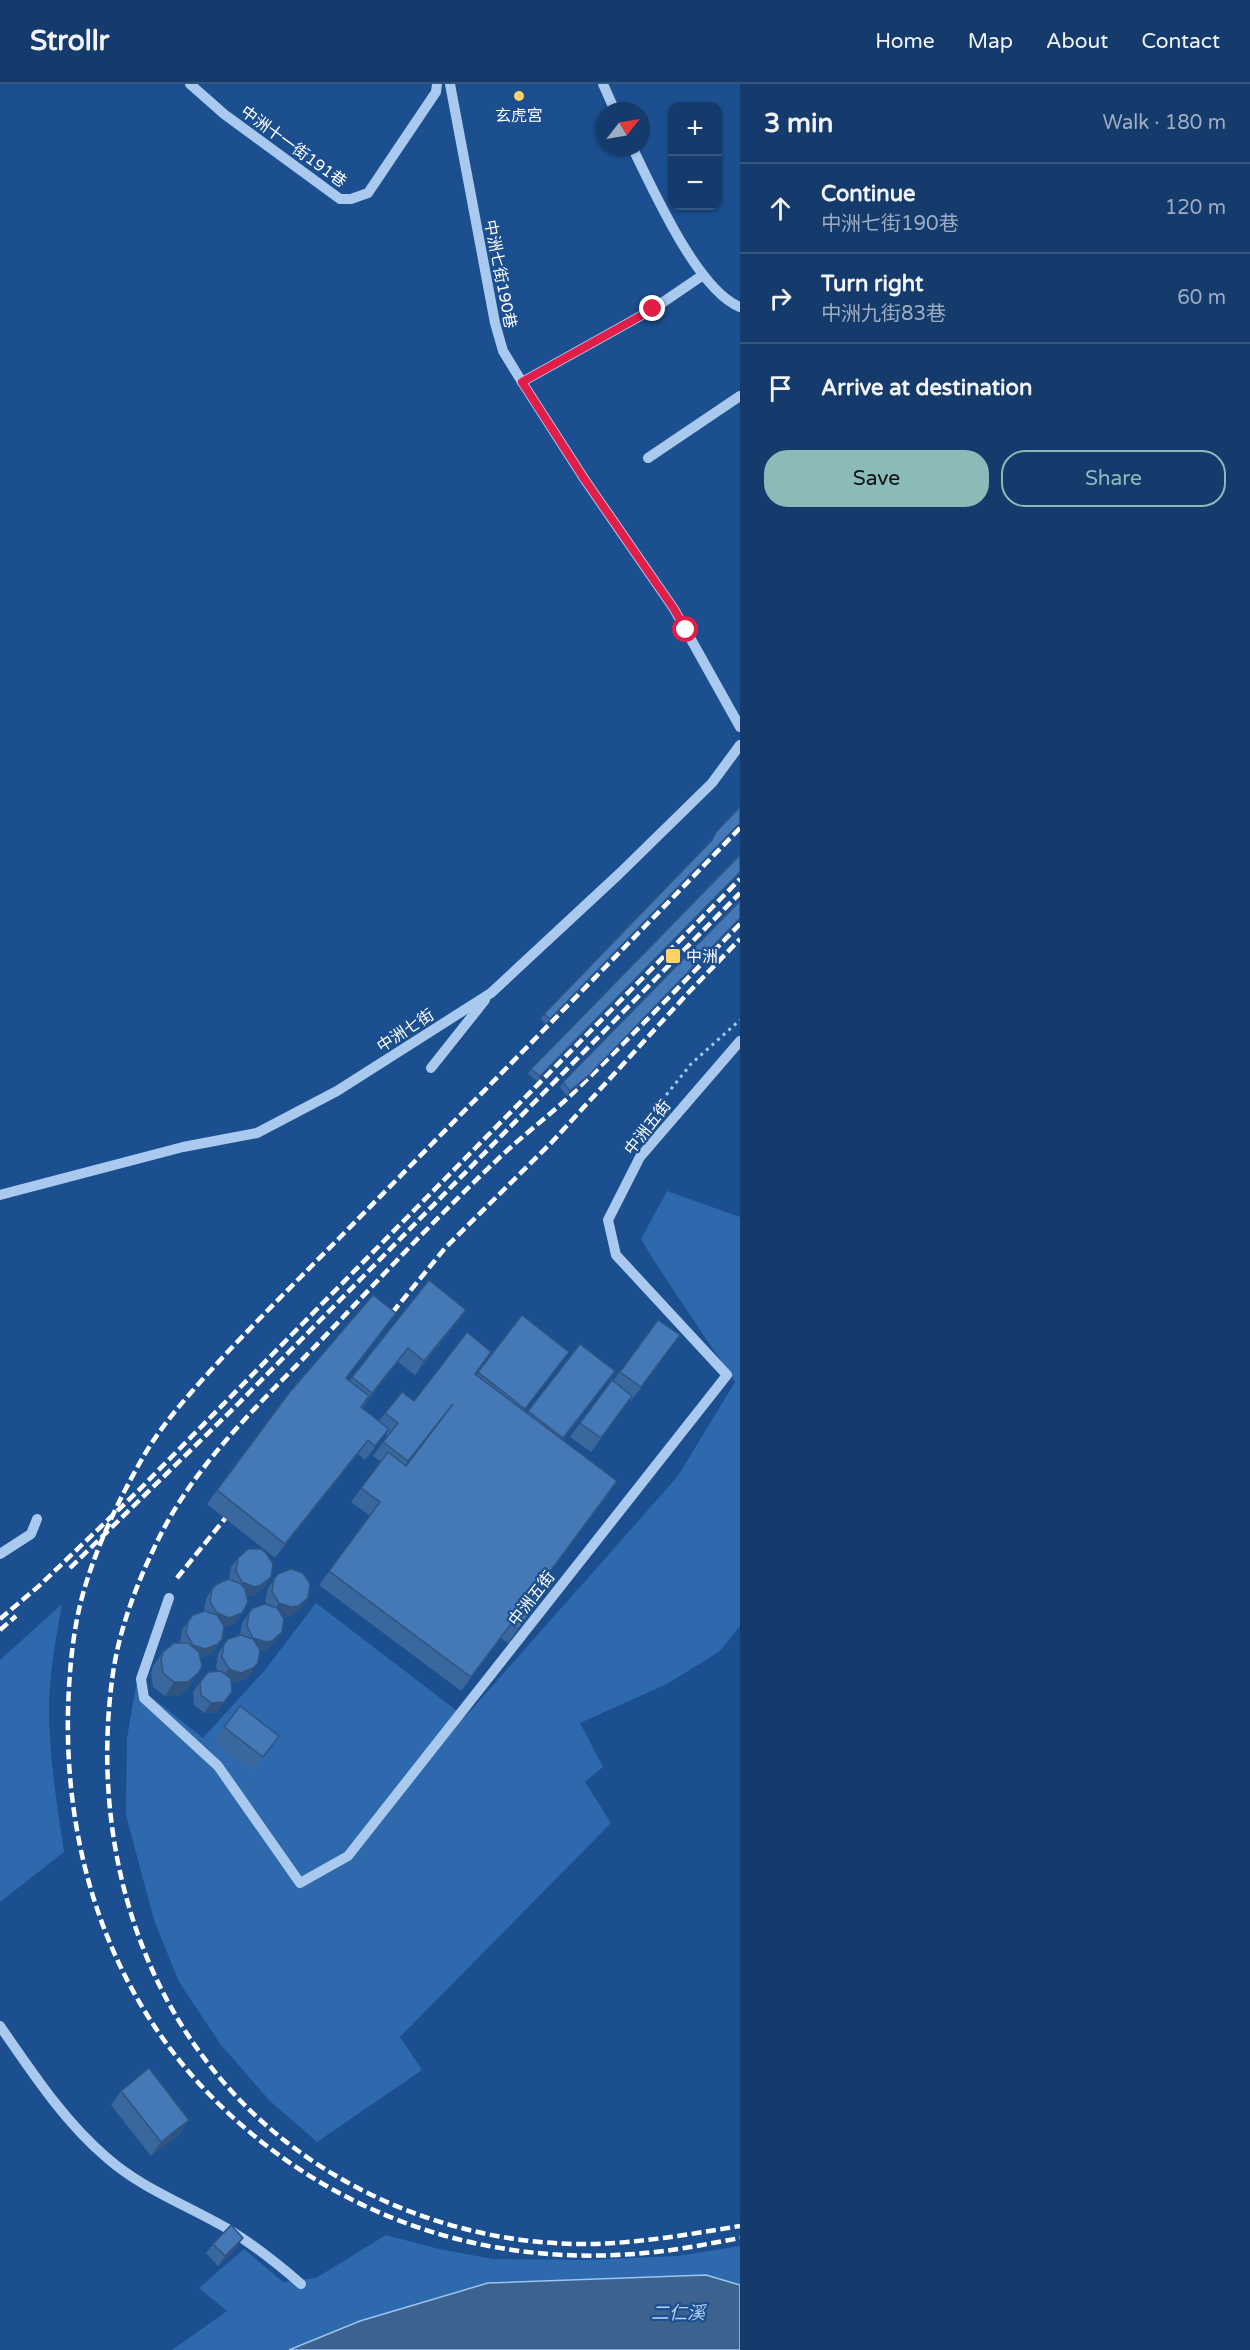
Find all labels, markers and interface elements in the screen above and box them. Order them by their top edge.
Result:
text: Strollr [30,24,109,58]
text: Home [875,29,935,54]
text: Map [968,29,1013,54]
text: About [1046,29,1108,54]
text: Contact [1141,29,1220,54]
marker: 玄虎宮 [512,89,526,103]
street label: 中洲十一街191巷 [237,102,350,192]
north arrow [596,102,650,156]
map controls [668,102,722,210]
button: + [668,102,722,156]
place label: 玄虎宮 [495,106,543,126]
text: 3 min [764,108,833,139]
text: Walk · 180 m [1103,111,1226,135]
button: − [668,156,722,210]
text: Continue [821,181,916,207]
icon: ahead [764,192,797,225]
text: 120 m [1165,196,1226,220]
text: 中洲七街190巷 [821,212,959,236]
street label: 中洲七街190巷 [480,218,520,330]
text: Turn right [821,271,923,297]
icon: right [764,282,797,315]
text: 60 m [1177,286,1226,310]
route end [639,295,665,321]
text: 中洲九街83巷 [821,302,946,326]
icon: arrive [764,372,797,405]
text: Arrive at destination [821,375,1032,401]
button: Save [764,450,989,507]
button: Share [1001,450,1226,507]
route start [672,616,698,642]
marker: 中洲 [664,947,682,965]
place label: 中洲 [686,947,718,967]
street label: 中洲七街 [373,1005,438,1057]
street label: 中洲五街 [620,1096,675,1159]
street label: 中洲五街 [504,1567,559,1630]
water label: 二仁溪 [651,2302,708,2324]

